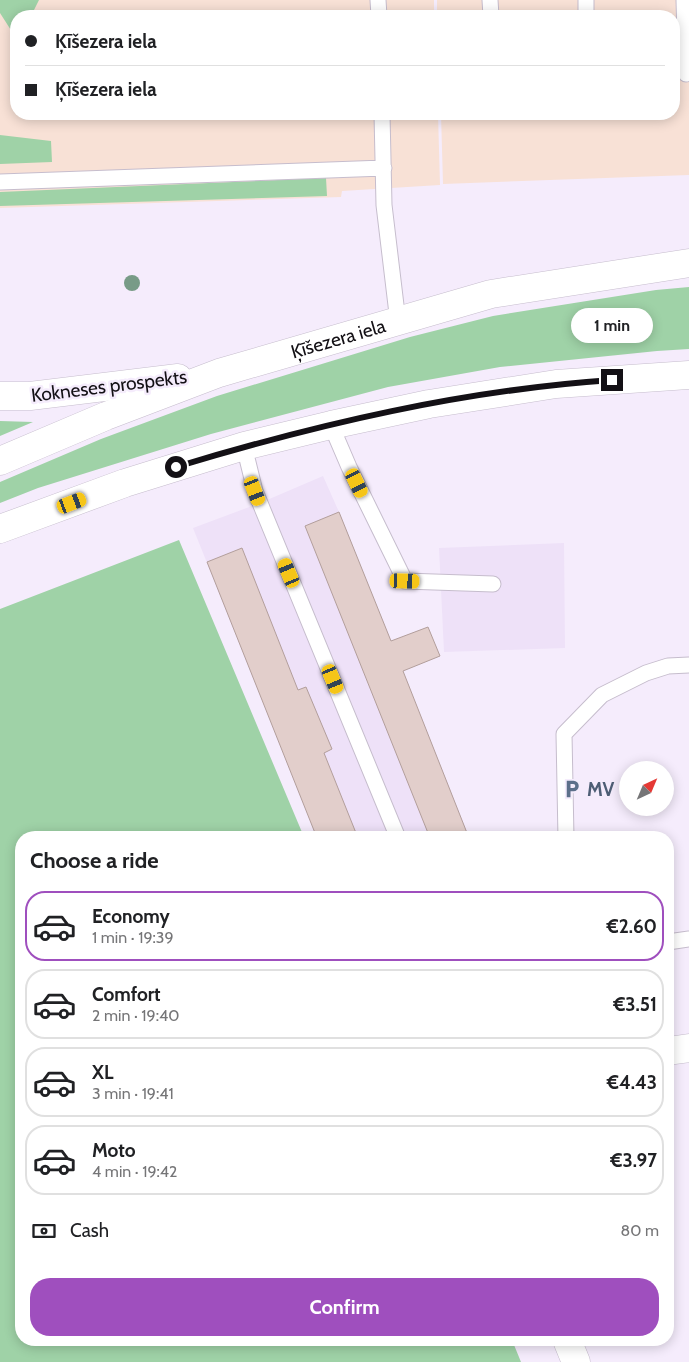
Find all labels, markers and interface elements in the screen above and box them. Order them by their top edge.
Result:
text: Ķīšezera iela [55,30,157,53]
text: Ķīšezera iela [55,78,157,101]
callout: 1 min [571,308,653,342]
street label: Ķīšezera iela [288,314,388,364]
text: 1 min [594,316,630,335]
street label: Kokneses prospekts [30,365,188,407]
route end [601,369,623,391]
route start [165,456,187,478]
car [343,466,370,500]
car [242,474,267,508]
car [55,491,88,515]
car [276,556,301,590]
car [389,573,420,589]
car [320,662,345,696]
north arrow [619,761,674,816]
map controls [619,761,674,816]
parking icon: MV [561,778,583,800]
place label: MV [587,778,614,801]
text: Choose a ride [30,847,159,874]
icon: car [32,904,77,949]
text: Economy [92,905,170,928]
text: €2.60 [606,915,657,938]
text: 1 min · 19:39 [92,928,174,947]
icon: car [32,982,77,1027]
text: Comfort [92,983,161,1006]
text: €3.51 [613,993,657,1016]
text: 2 min · 19:40 [92,1006,179,1025]
icon: car [32,1060,77,1105]
text: XL [92,1061,113,1084]
text: €4.43 [607,1071,657,1094]
text: 3 min · 19:41 [92,1084,174,1103]
icon: car [32,1138,77,1183]
text: Moto [92,1139,136,1162]
text: €3.97 [610,1149,657,1172]
text: 4 min · 19:42 [92,1162,178,1181]
icon: cash [30,1217,58,1245]
text: Cash [70,1219,109,1242]
text: 80 m [621,1221,659,1240]
button: Confirm [30,1278,659,1336]

